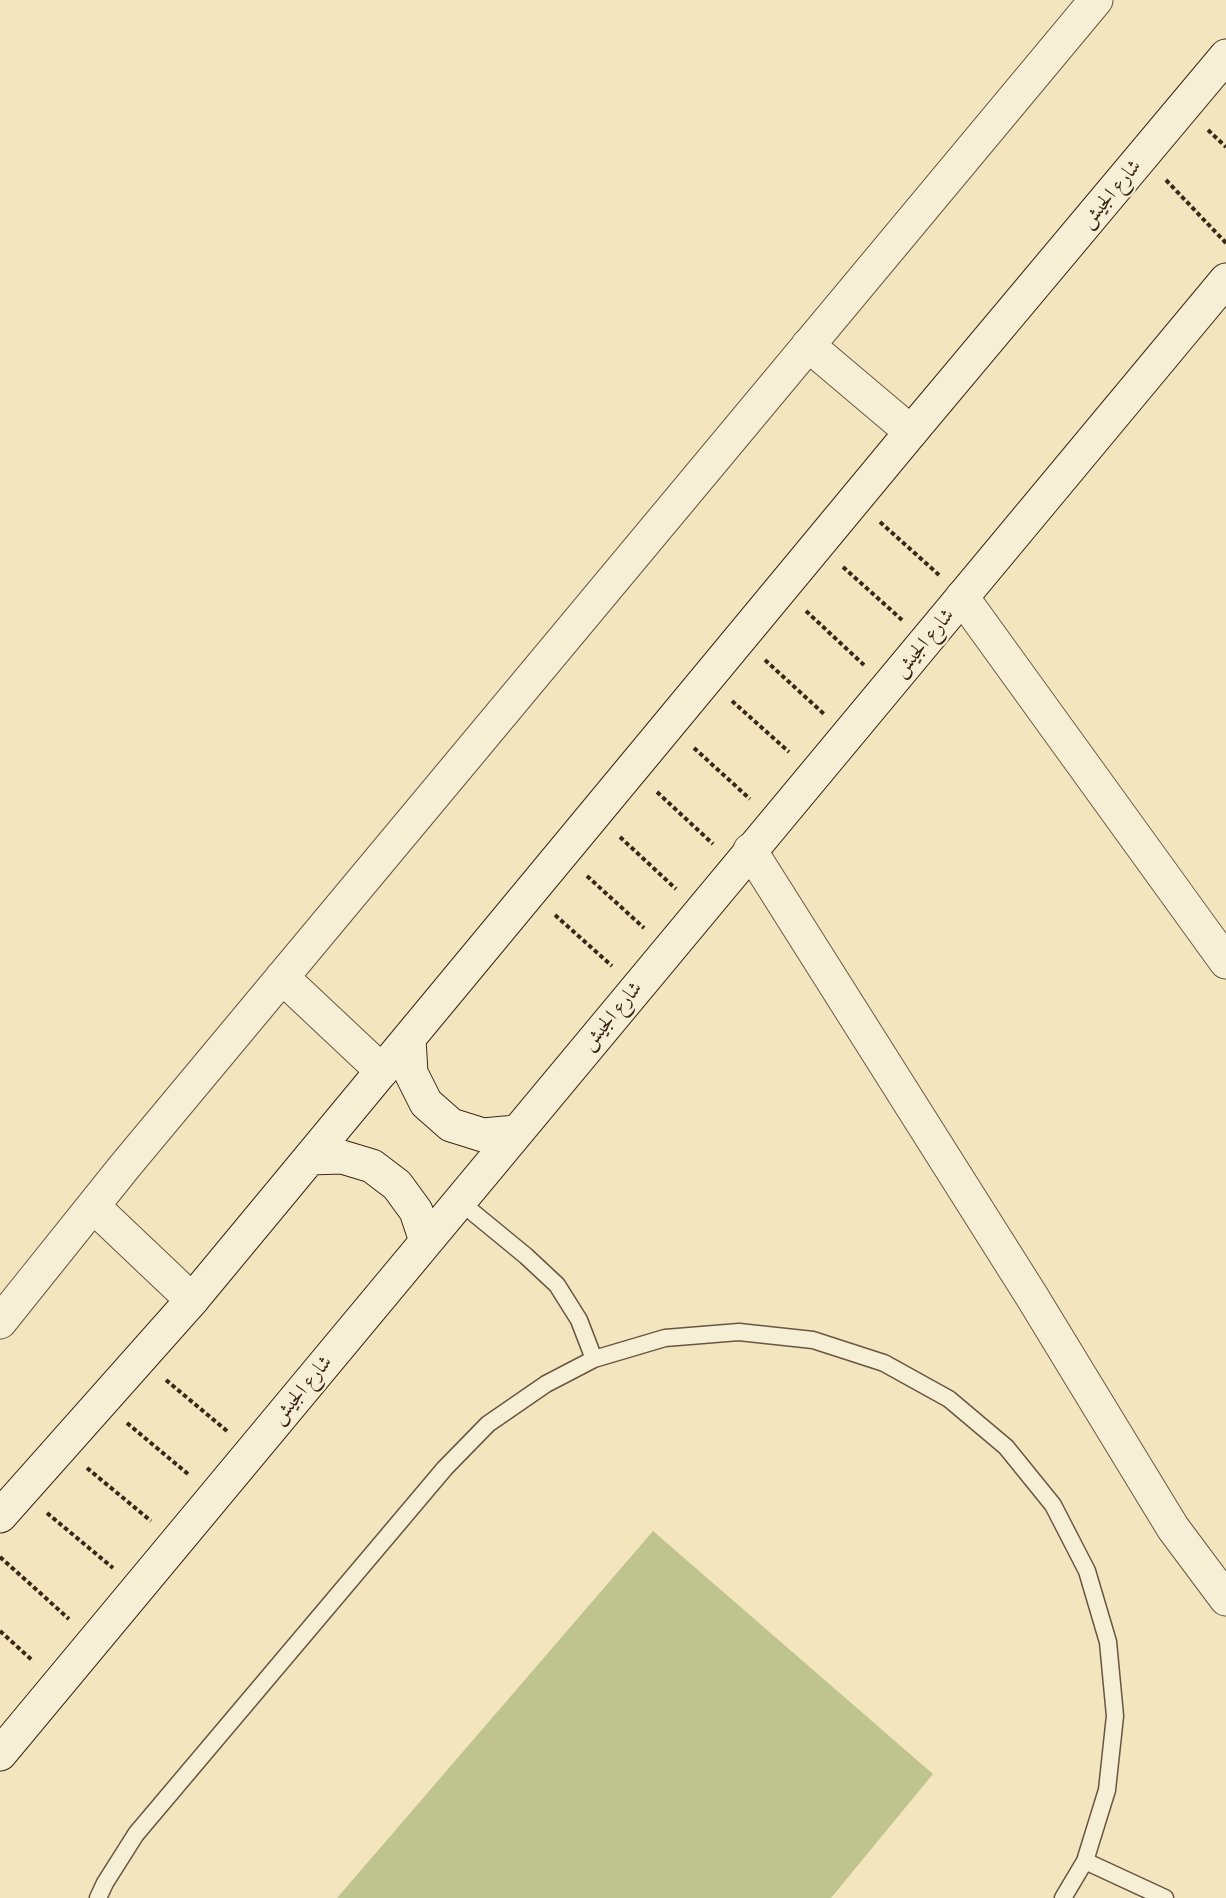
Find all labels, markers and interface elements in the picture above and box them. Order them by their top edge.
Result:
street label: شارع الجيش [1075,155,1147,233]
street label: شارع الجيش [888,604,960,682]
street label: شارع الجيش [576,977,648,1055]
street label: شارع الجيش [266,1351,338,1429]

